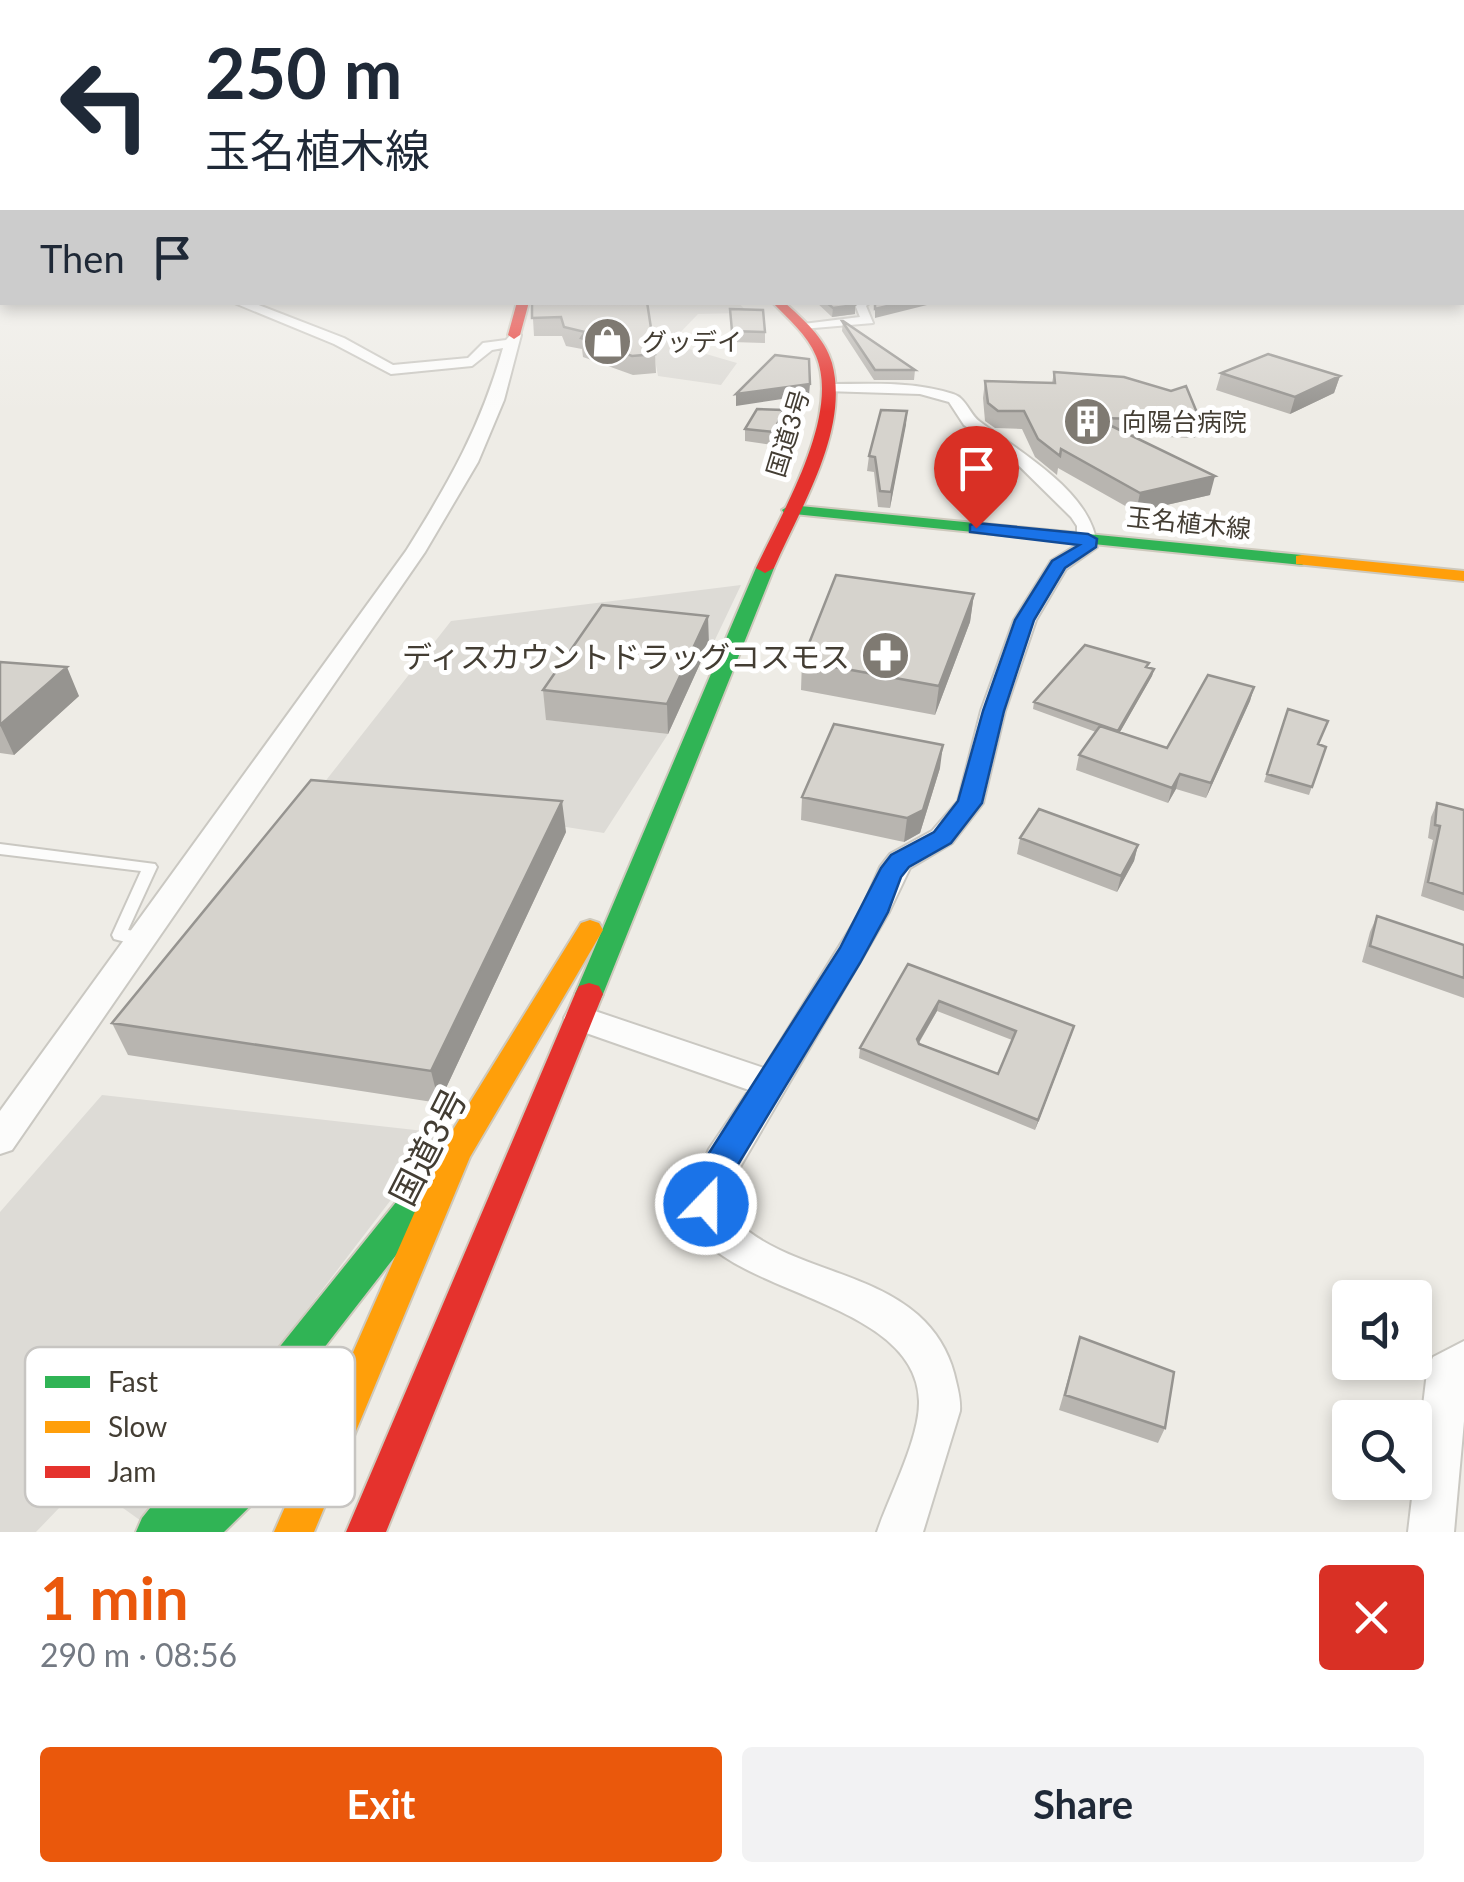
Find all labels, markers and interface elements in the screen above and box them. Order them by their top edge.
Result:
text: 250 m [205,30,402,114]
icon: left [40,40,170,170]
text: 玉名植木線 [205,123,430,177]
icon: arrive [145,230,200,285]
text: Then [40,235,125,281]
shop icon: グッデイ [581,315,633,367]
place label: グッデイ [642,326,742,356]
street label: 国道3号 [760,386,814,480]
building icon: 向陽台病院 [1061,395,1113,447]
place label: 向陽台病院 [1122,406,1247,436]
pin [934,426,1019,529]
icon: arrive [949,441,1004,496]
street label: 玉名植木線 [1125,501,1253,543]
pharmacy icon: ディスカウントドラッグコスモス [859,630,911,682]
place label: ディスカウントドラッグコスモス [402,638,850,674]
street label: 国道3号 [380,1081,474,1211]
position arrow [654,1152,758,1256]
map controls [1332,1280,1432,1500]
button: sound [1332,1280,1432,1380]
legend [25,1347,355,1507]
text: Fast [108,1364,158,1398]
button: search [1332,1400,1432,1500]
text: Slow [108,1409,167,1443]
text: Jam [108,1454,156,1488]
text: 1 min [40,1561,189,1633]
button: close [1319,1565,1424,1670]
text: 290 m · 08:56 [40,1635,237,1674]
button: Exit [40,1747,722,1862]
button: Share [742,1747,1424,1862]

